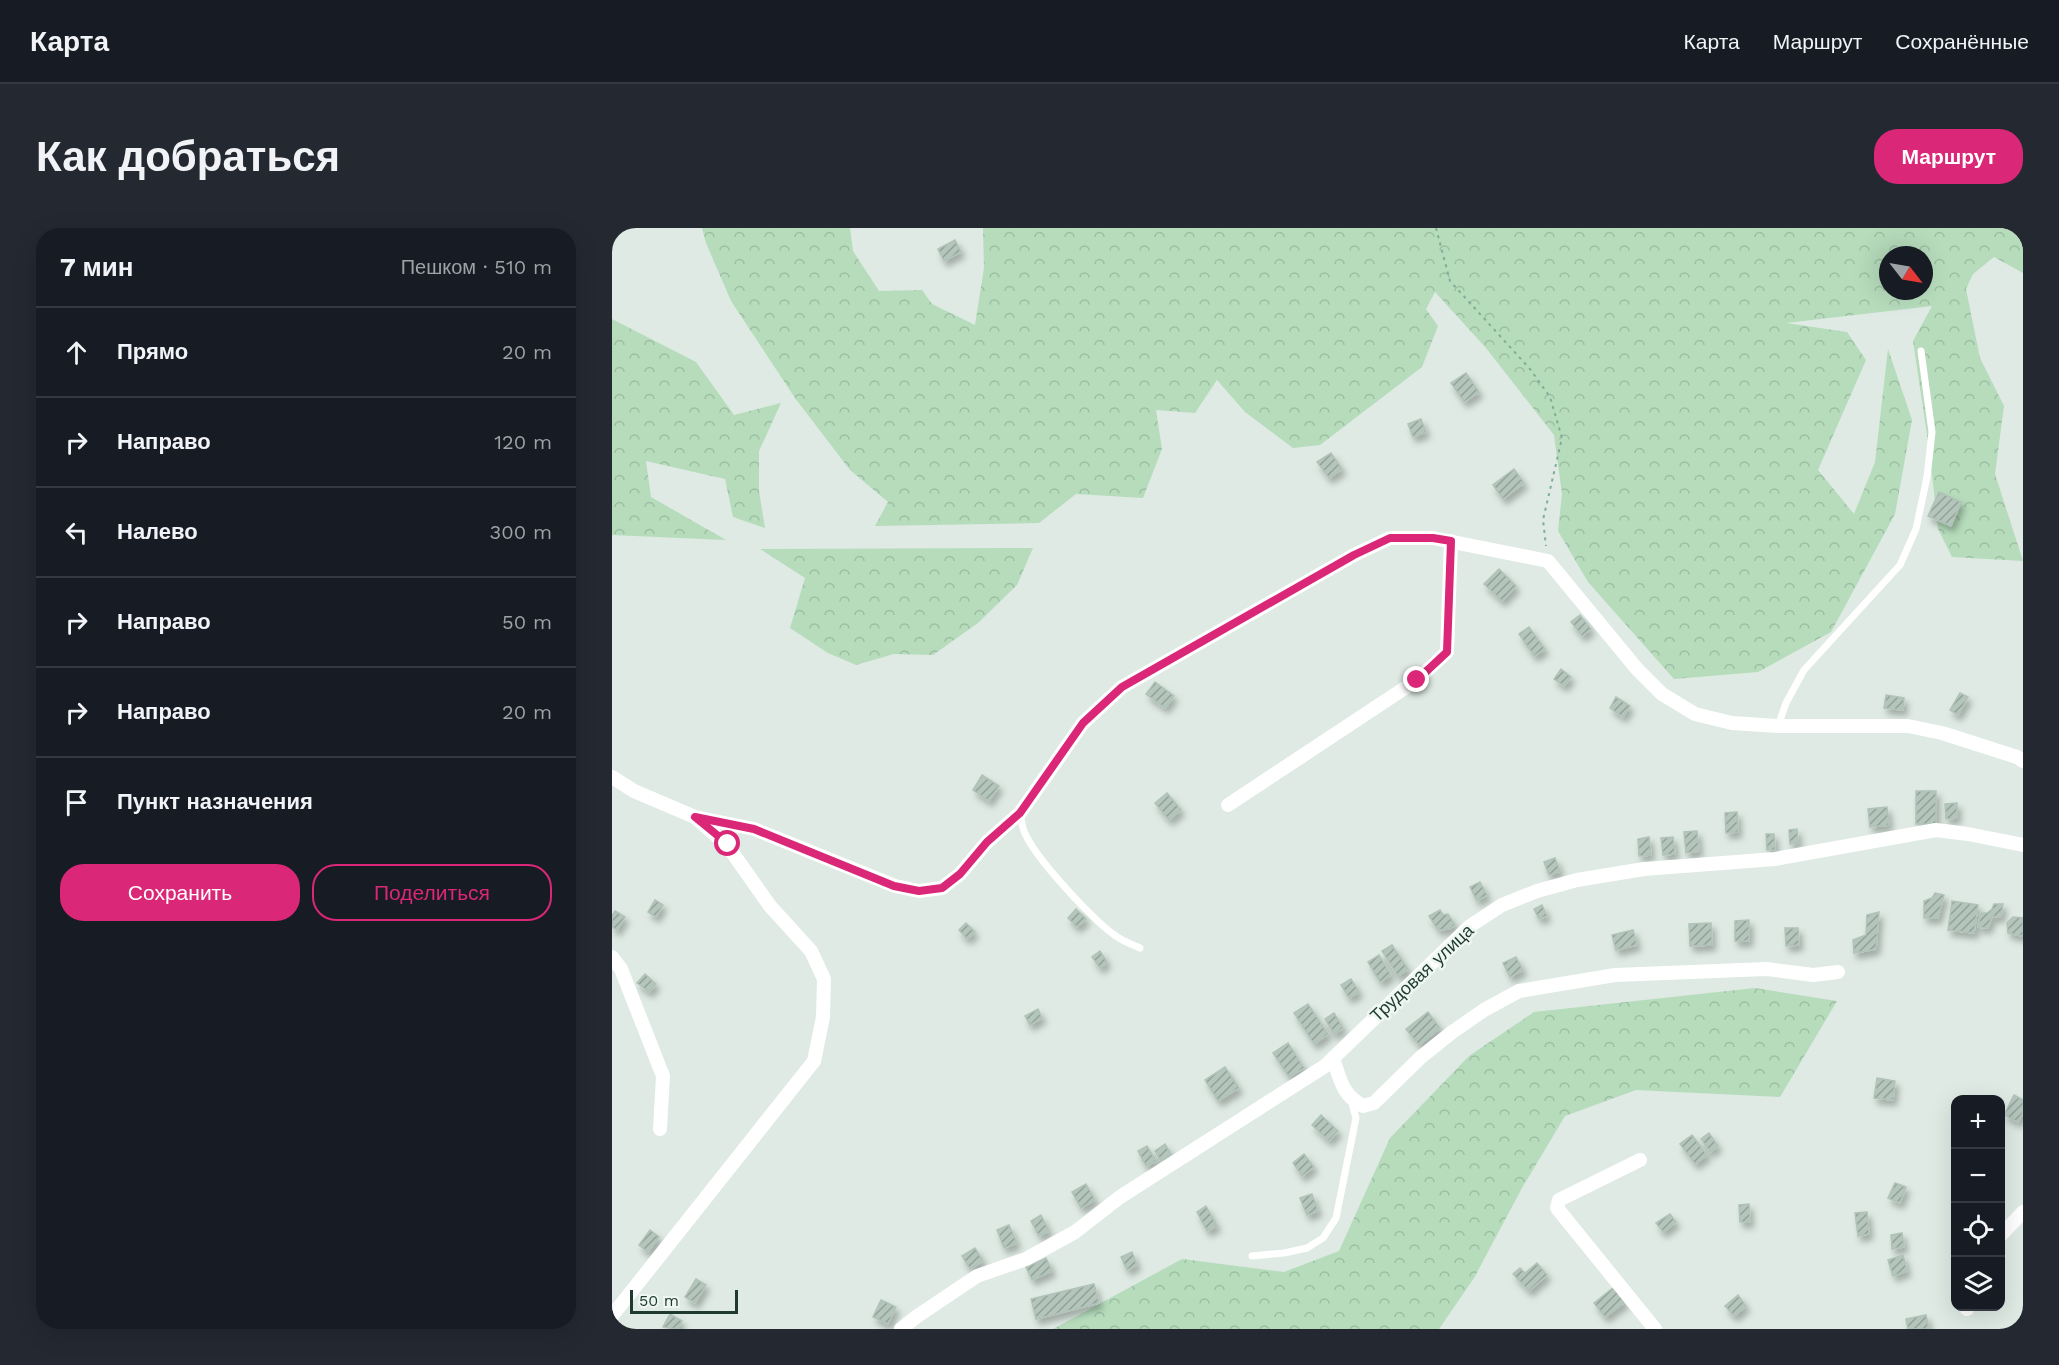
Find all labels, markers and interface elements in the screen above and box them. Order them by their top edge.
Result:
text: Карта [30,25,109,58]
text: Карта [1684,29,1740,54]
text: Маршрут [1773,29,1862,54]
text: Сохранённые [1895,29,2029,54]
button: Маршрут [1874,129,2023,184]
text: Как добраться [36,132,340,181]
north arrow [1879,246,1933,300]
text: 7 мин [60,252,134,282]
text: Пешком · 510 m [401,255,552,279]
icon: ahead [60,336,93,369]
text: Прямо [117,339,188,364]
text: 20 m [502,340,552,364]
icon: right [60,426,93,459]
text: Направо [117,429,211,454]
text: 120 m [494,430,552,454]
icon: left [60,516,93,549]
text: Налево [117,519,198,544]
text: 300 m [490,520,552,544]
icon: right [60,606,93,639]
text: Направо [117,609,211,634]
text: 50 m [502,610,552,634]
route end [1403,666,1429,692]
icon: right [60,696,93,729]
text: Направо [117,699,211,724]
text: 20 m [502,700,552,724]
icon: arrive [60,786,93,819]
text: Пункт назначения [117,789,313,814]
route start [714,830,740,856]
button: Сохранить [60,864,300,921]
button: Поделиться [312,864,552,921]
street label: Трудовая улица [1366,919,1478,1026]
map controls [1951,1095,2005,1311]
button: + [1951,1095,2005,1149]
button: − [1951,1149,2005,1203]
button: locate [1951,1203,2005,1257]
button: layers [1951,1257,2005,1311]
scale bar [630,1287,738,1314]
text: 50 m [639,1291,679,1310]

